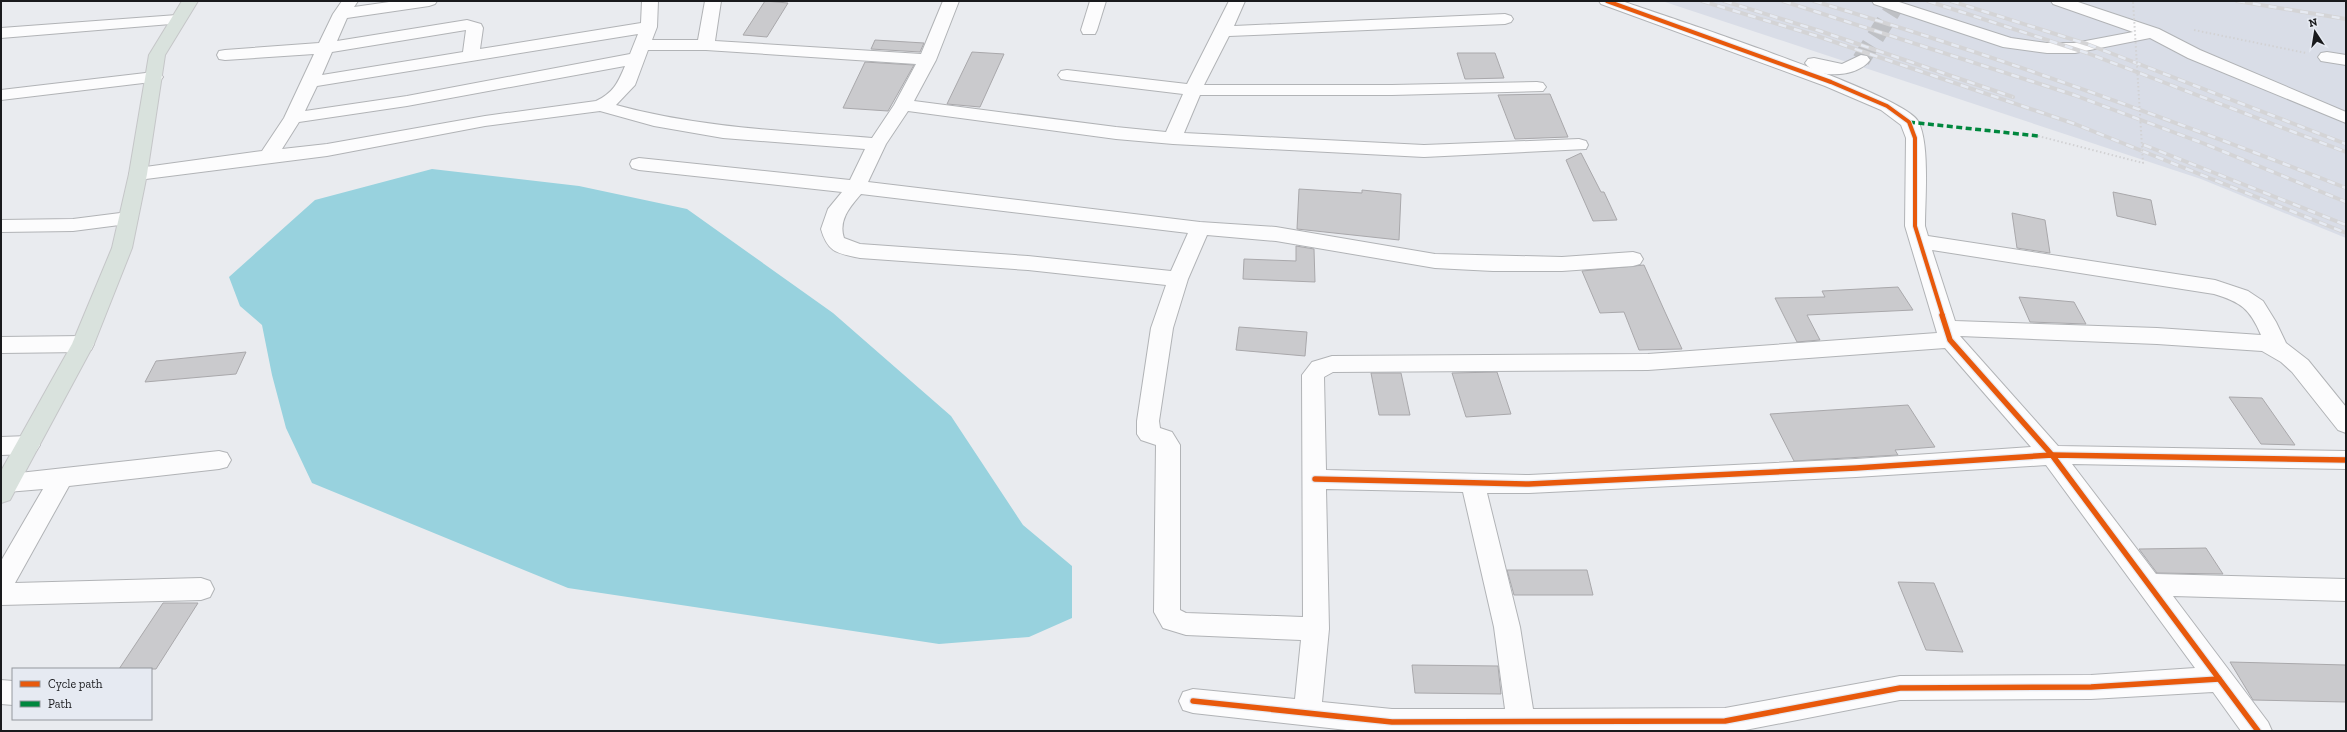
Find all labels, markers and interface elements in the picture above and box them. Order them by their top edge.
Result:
north arrow [2295,12,2335,52]
text: N [2308,15,2319,30]
legend [12,668,152,720]
text: Cycle path [48,677,103,691]
text: Path [48,697,72,711]

